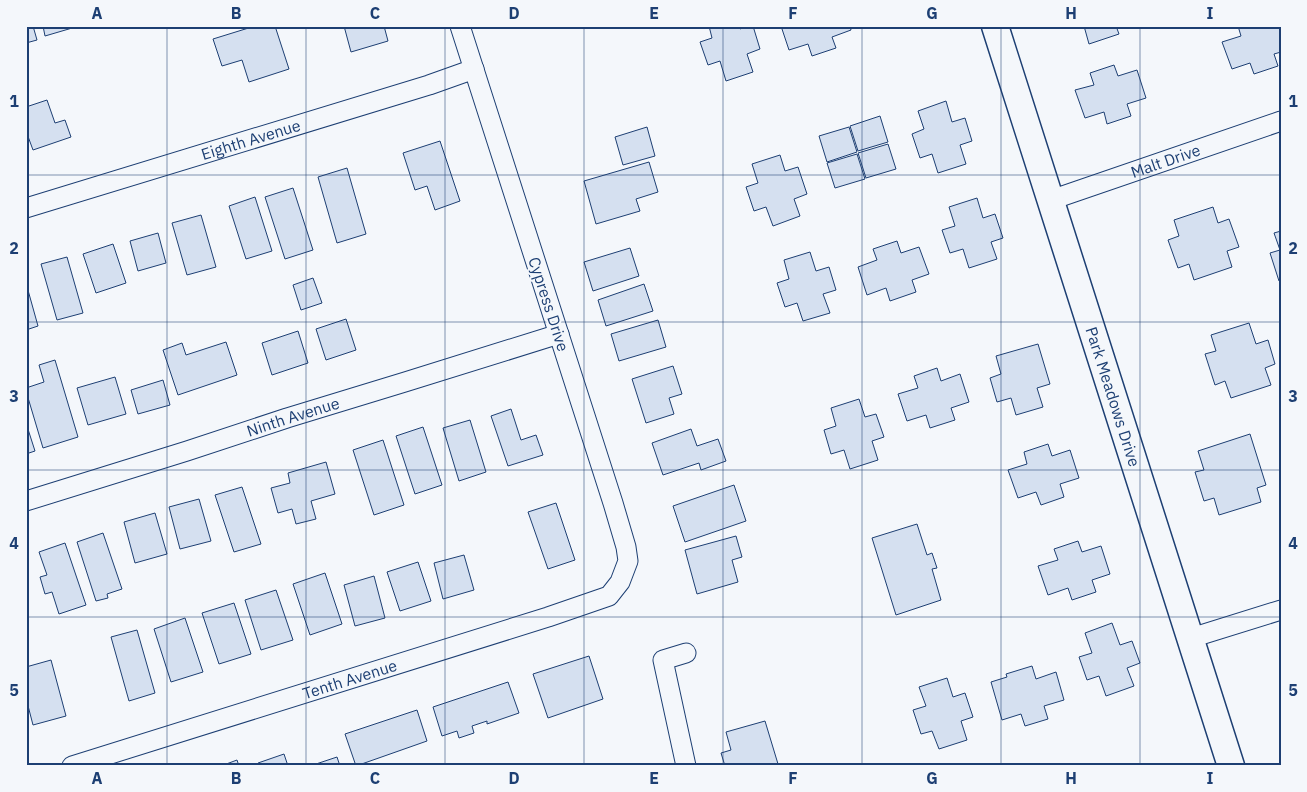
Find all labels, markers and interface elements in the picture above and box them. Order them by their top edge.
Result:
text: A [92,3,103,23]
text: B [231,3,242,23]
text: C [370,3,380,23]
text: D [508,3,520,23]
text: E [649,3,659,23]
text: F [788,3,798,23]
text: G [926,3,938,23]
text: H [1065,3,1077,23]
text: I [1207,3,1214,23]
text: 1 [9,91,19,111]
text: 1 [1288,91,1298,111]
street label: Eighth Avenue [199,115,303,164]
street label: Malt Drive [1128,139,1203,182]
text: 2 [9,238,19,258]
text: 2 [1288,238,1298,258]
street label: Cypress Drive [524,254,574,354]
street label: Park Meadows Drive [1082,324,1145,469]
text: 3 [9,386,19,406]
text: 3 [1288,386,1298,406]
street label: Ninth Avenue [244,393,342,441]
text: 4 [9,533,19,553]
text: 4 [1288,533,1298,553]
street label: Tenth Avenue [300,655,400,703]
text: 5 [9,680,19,700]
text: 5 [1288,680,1298,700]
text: A [92,768,103,788]
text: B [231,768,242,788]
text: C [370,768,380,788]
text: D [508,768,520,788]
text: E [649,768,659,788]
text: F [788,768,798,788]
text: G [926,768,938,788]
text: H [1065,768,1077,788]
text: I [1207,768,1214,788]

